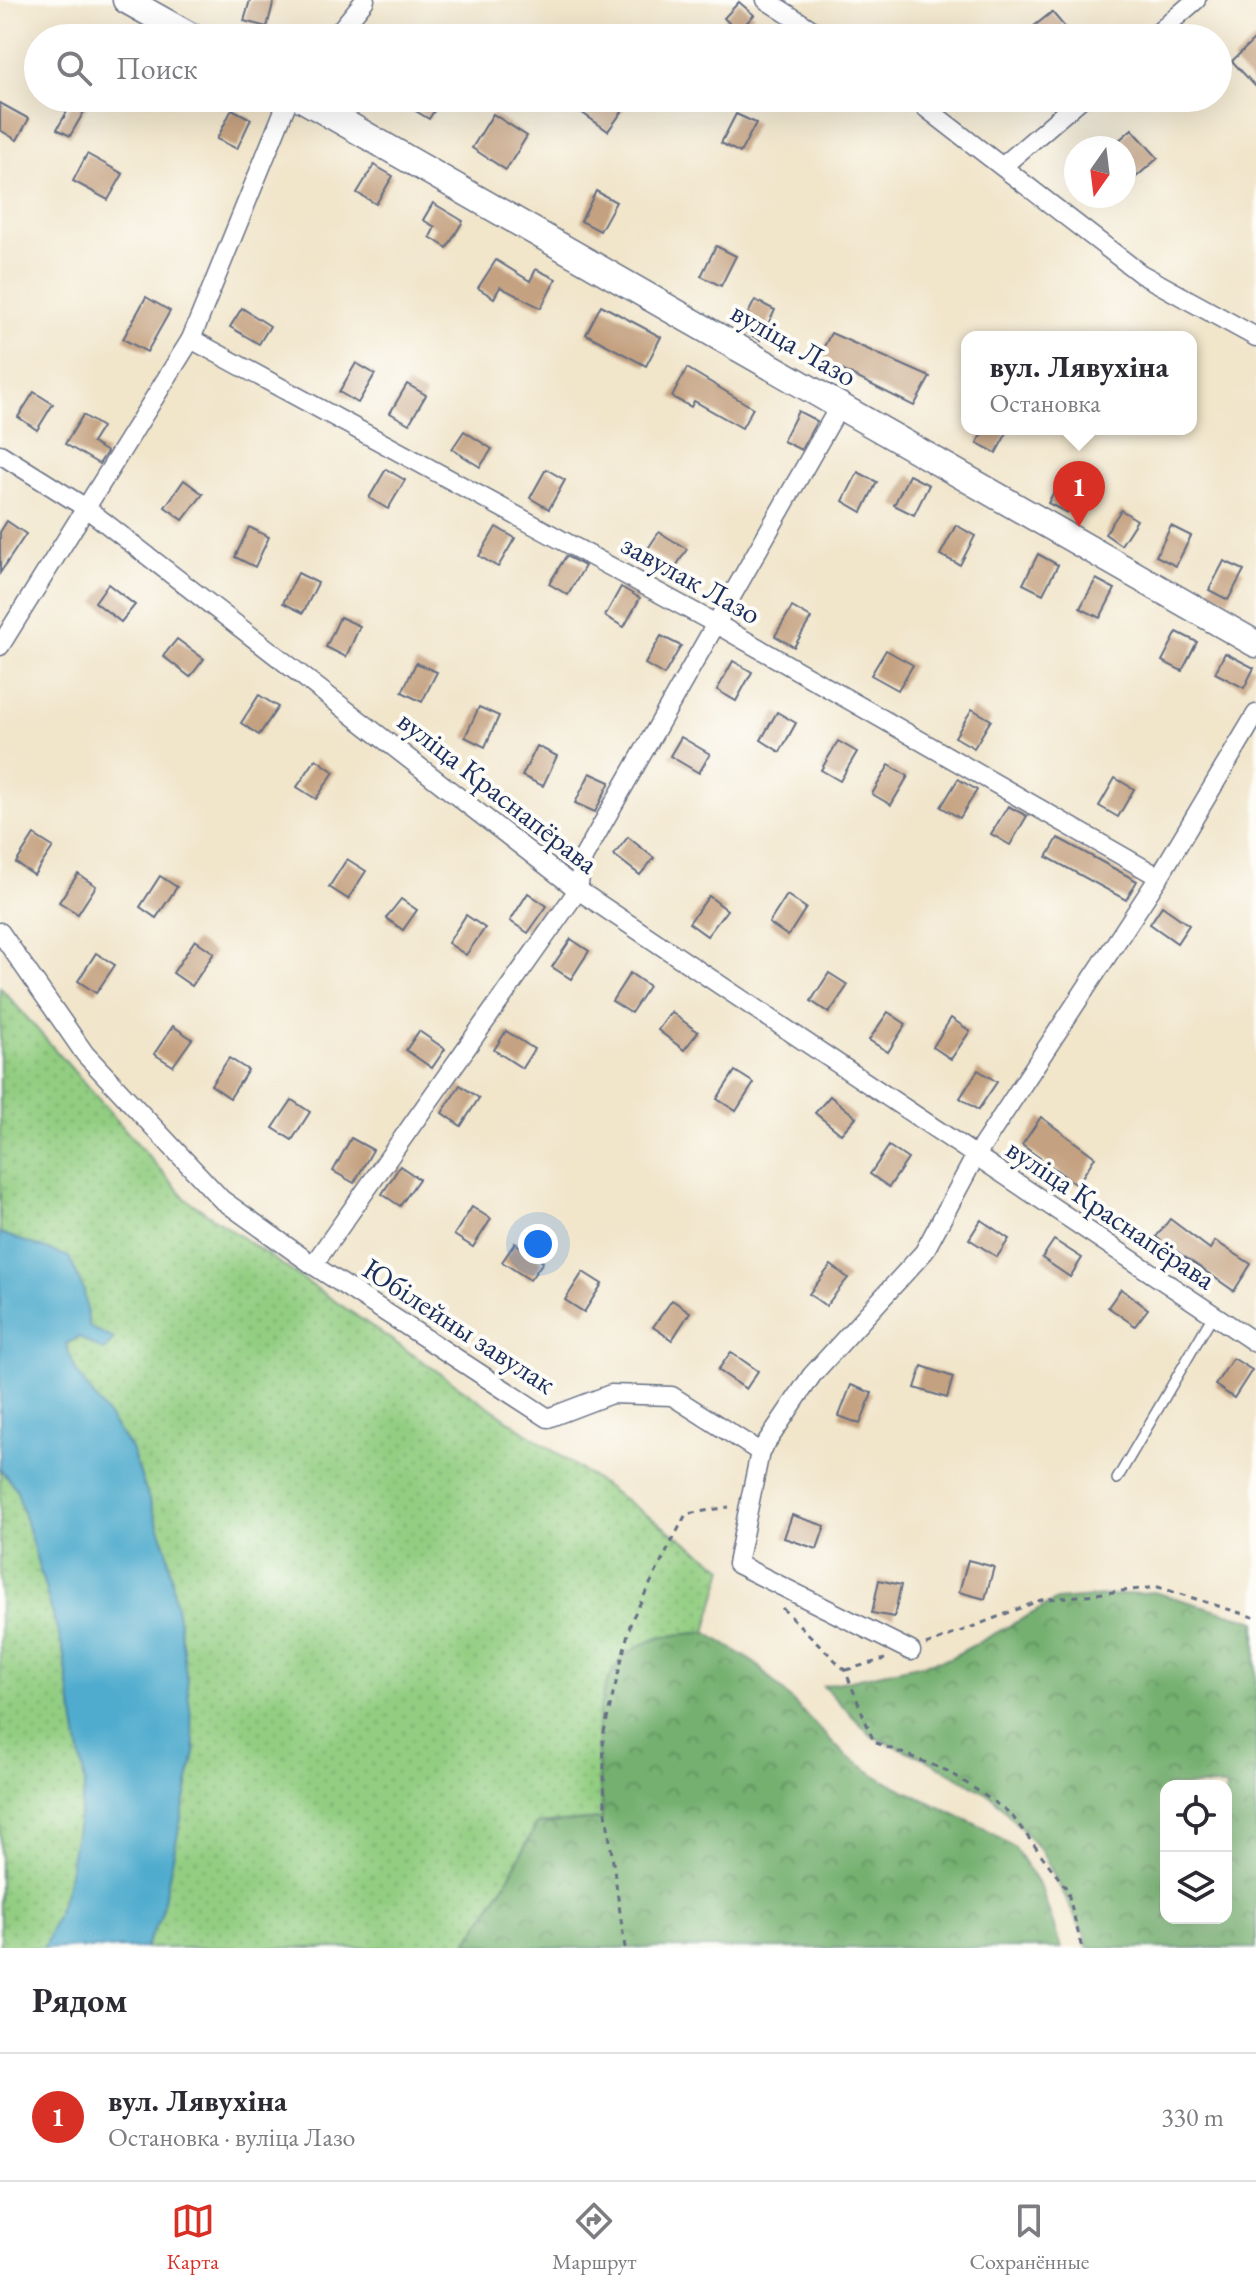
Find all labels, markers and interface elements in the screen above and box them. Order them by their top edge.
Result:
search box [24,24,1232,112]
icon: search [52,46,96,90]
text: Поиск [116,49,198,88]
north arrow [1064,136,1136,208]
street label: вуліца Лазо [724,292,864,395]
popup [961,331,1197,435]
text: вул. Лявухіна [989,347,1169,386]
text: Остановка [989,386,1101,420]
pin: 1 [1053,461,1105,527]
street label: завулак Лазо [614,524,768,633]
street label: вуліца Краснапёрава [390,701,607,882]
street label: вуліца Краснапёрава [999,1129,1224,1298]
your location [518,1224,558,1264]
street label: Юбілейны завулак [355,1248,563,1403]
map controls [1160,1780,1232,1924]
button: locate [1160,1780,1232,1852]
button: layers [1160,1852,1232,1924]
text: Рядом [32,1978,127,2022]
text: вул. Лявухіна [108,2081,287,2120]
text: 1 [51,2100,65,2134]
text: 330 m [1161,2100,1224,2134]
text: Остановка · вуліца Лазо [108,2120,356,2154]
tab: Карта [167,2199,219,2276]
tab: Маршрут [552,2199,636,2276]
tab: Сохранённые [969,2199,1089,2276]

